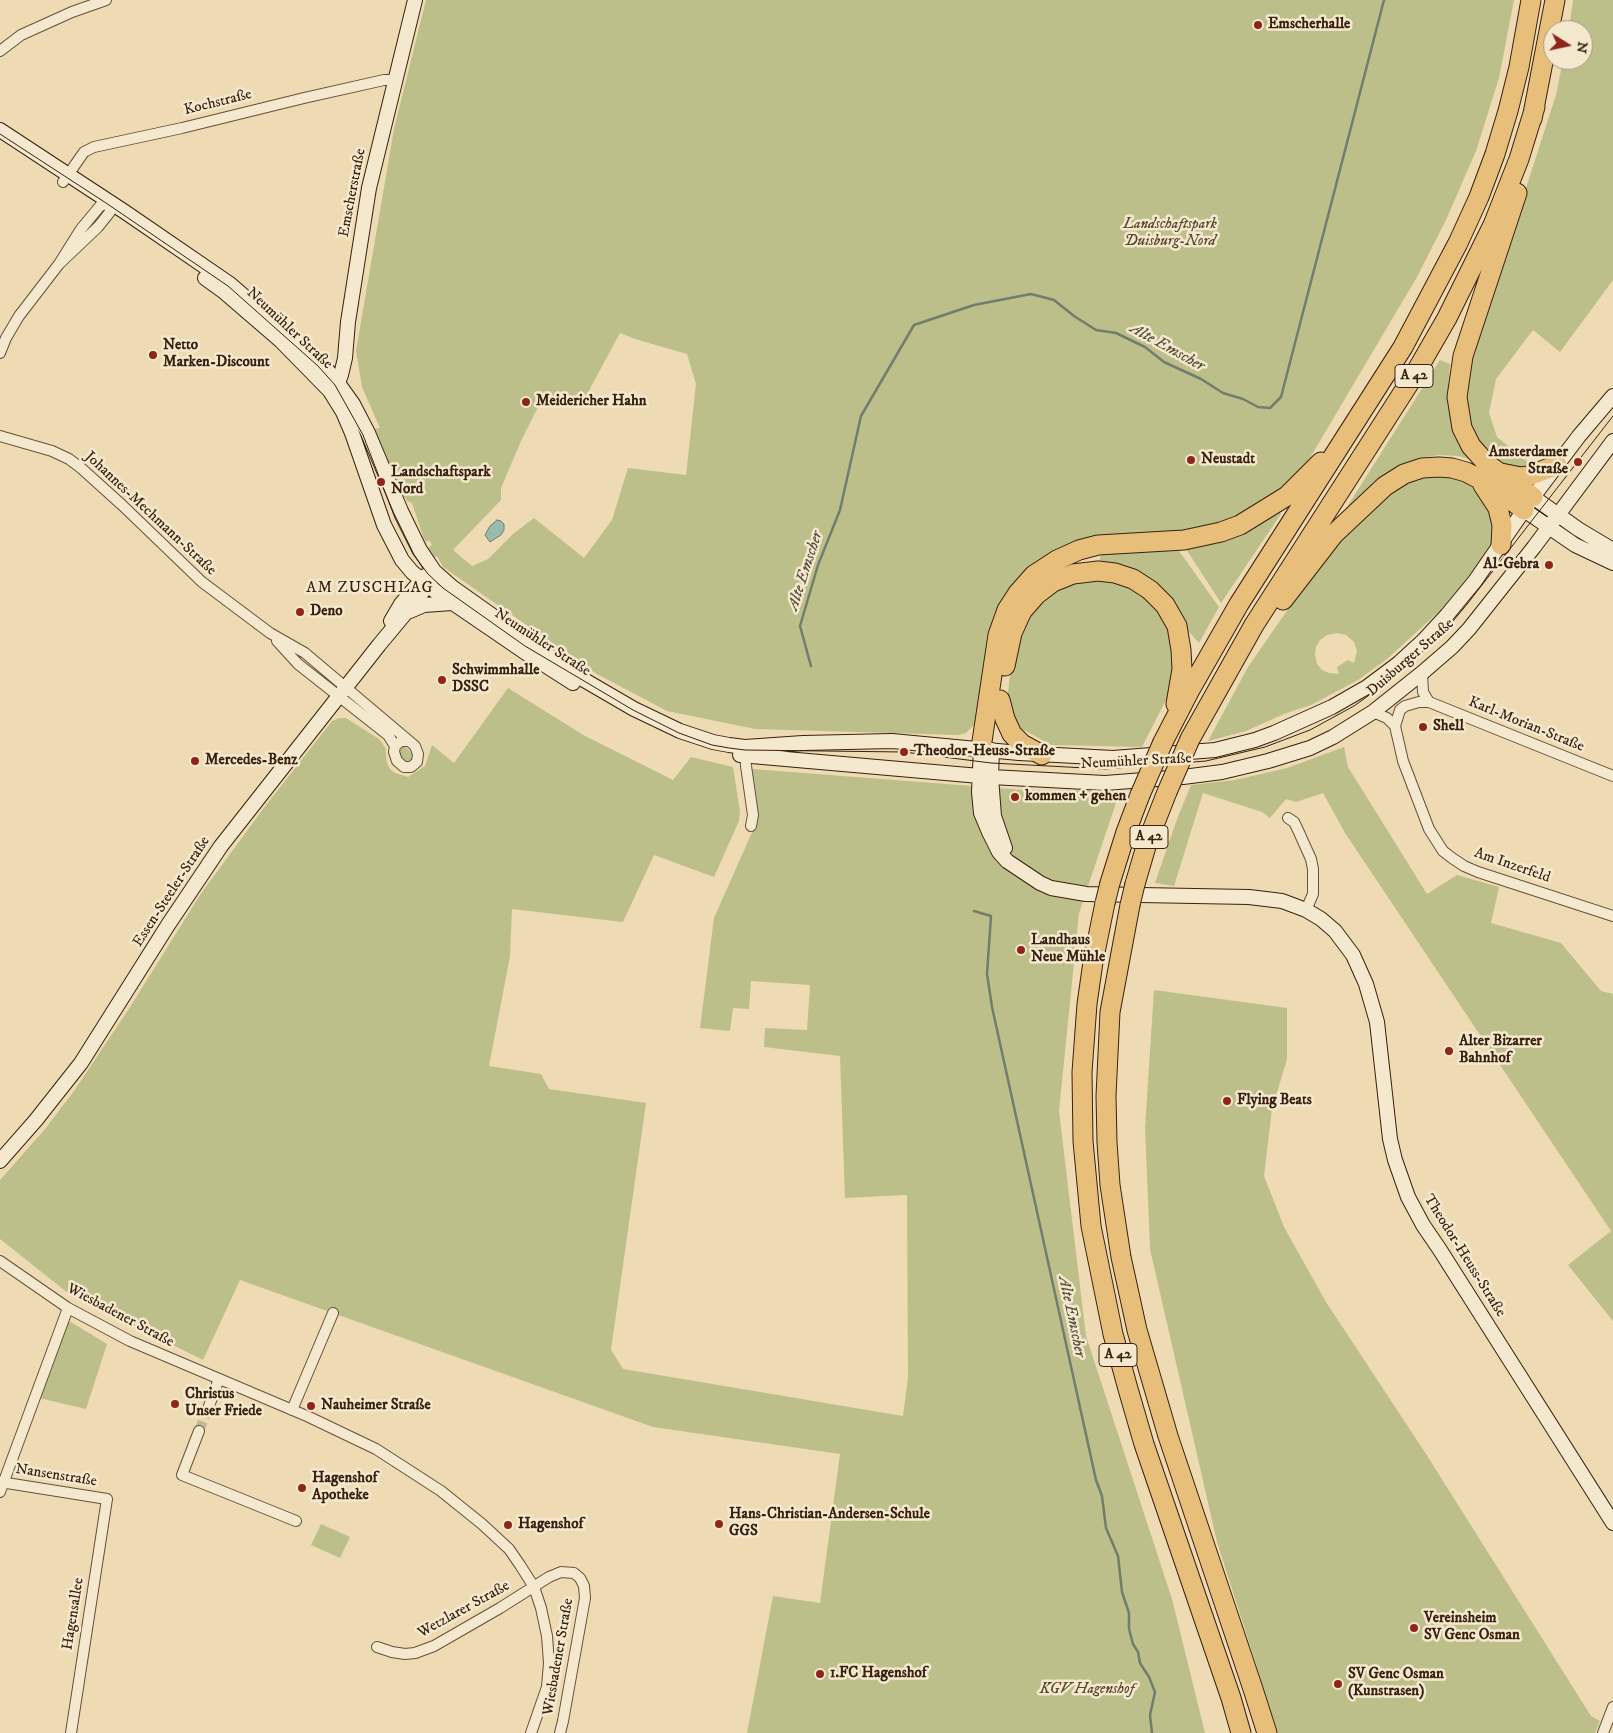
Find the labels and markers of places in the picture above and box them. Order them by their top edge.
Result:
place label: Emscherhalle [1268,16,1350,34]
marker: Emscherhalle [1252,19,1264,31]
place label: Netto Marken-Discount [163,337,270,372]
marker: Netto Marken-Discount [147,349,159,361]
place label: Meidericher Hahn [536,393,647,411]
marker: Meidericher Hahn [520,396,532,408]
place label: Amsterdamer Straße [1489,444,1568,479]
place label: Neustadt [1201,451,1255,469]
marker: Neustadt [1185,454,1197,466]
marker: Amsterdamer Straße [1572,456,1584,468]
place label: Landschaftspark Nord [391,464,491,499]
marker: Landschaftspark Nord [375,476,387,488]
place label: Al-Gebra [1483,556,1539,574]
marker: Al-Gebra [1543,559,1555,571]
place label: Deno [310,603,342,621]
marker: Deno [294,606,306,618]
place label: Schwimmhalle DSSC [452,662,539,697]
marker: Schwimmhalle DSSC [436,674,448,686]
place label: Shell [1433,718,1464,736]
marker: Shell [1417,721,1429,733]
place label: Theodor-Heuss-Straße [914,743,1055,761]
marker: Theodor-Heuss-Straße [898,746,910,758]
place label: Mercedes-Benz [205,752,298,770]
marker: Mercedes-Benz [189,755,201,767]
place label: kommen + gehen [1025,788,1126,806]
marker: kommen + gehen [1009,791,1021,803]
place label: Landhaus Neue Mühle [1031,932,1105,967]
marker: Landhaus Neue Mühle [1015,944,1027,956]
place label: Alter Bizarrer Bahnhof [1459,1033,1542,1068]
marker: Alter Bizarrer Bahnhof [1443,1045,1455,1057]
place label: Flying Beats [1237,1092,1312,1110]
marker: Flying Beats [1221,1095,1233,1107]
place label: Christus Unser Friede [185,1386,262,1421]
place label: Nauheimer Straße [321,1397,431,1415]
marker: Christus Unser Friede [169,1398,181,1410]
marker: Nauheimer Straße [305,1400,317,1412]
place label: Hagenshof Apotheke [312,1470,377,1505]
marker: Hagenshof Apotheke [296,1482,308,1494]
place label: Hans-Christian-Andersen-Schule GGS [729,1506,930,1541]
place label: Hagenshof [518,1516,583,1534]
marker: Hans-Christian-Andersen-Schule GGS [713,1518,725,1530]
marker: Hagenshof [502,1519,514,1531]
place label: Vereinsheim SV Genc Osman [1424,1610,1520,1645]
marker: Vereinsheim SV Genc Osman [1408,1622,1420,1634]
place label: 1.FC Hagenshof [830,1665,927,1683]
place label: SV Genc Osman (Kunstrasen) [1348,1666,1444,1701]
marker: 1.FC Hagenshof [814,1668,826,1680]
marker: SV Genc Osman (Kunstrasen) [1332,1678,1344,1690]

